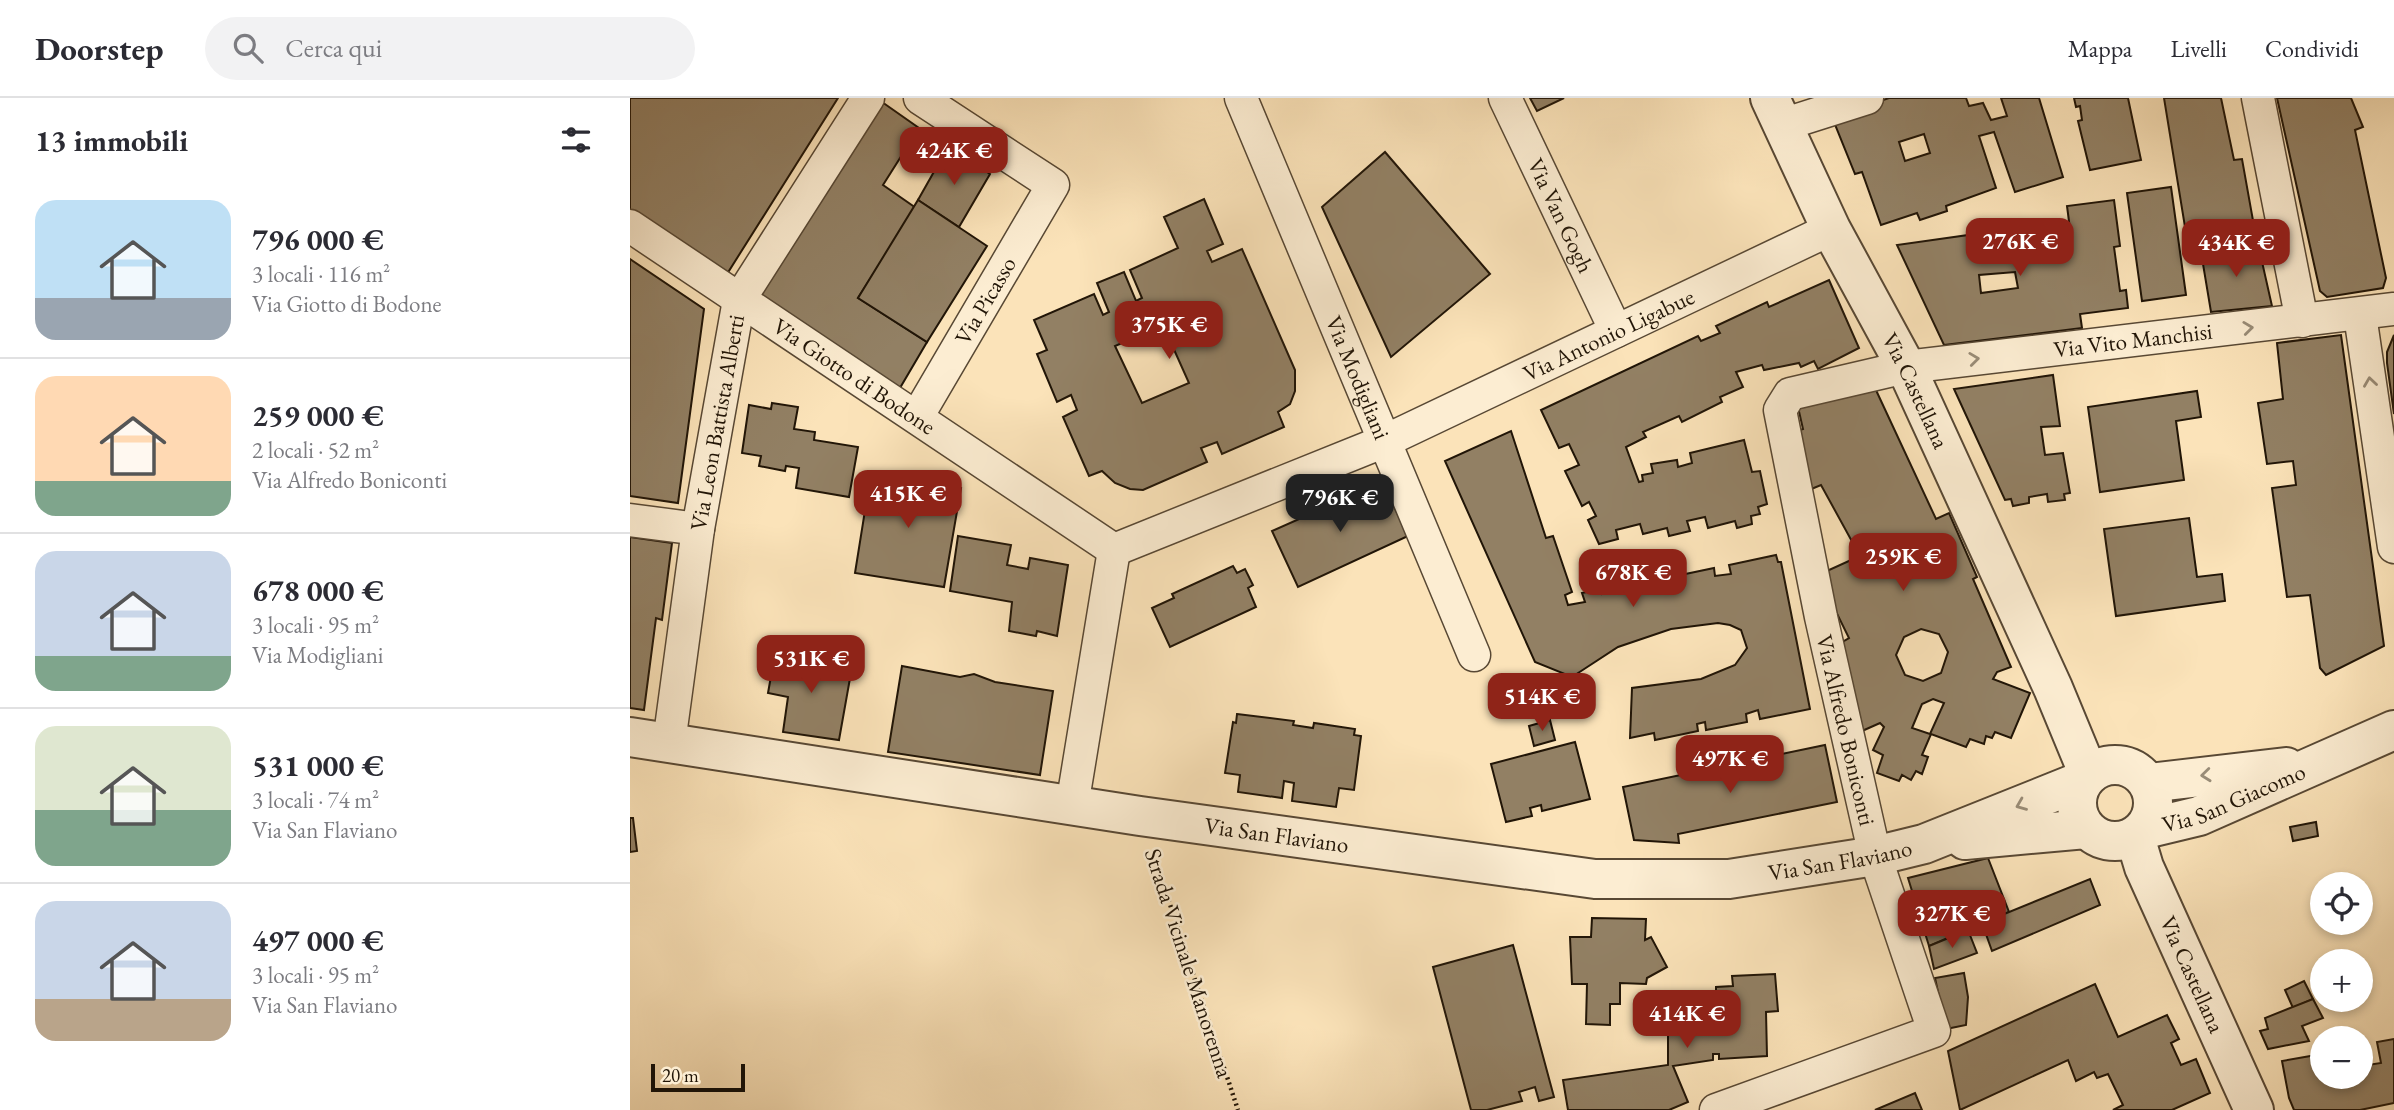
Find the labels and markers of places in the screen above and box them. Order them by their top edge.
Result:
pin: 424K € [897,127,1011,187]
pin: 276K € [1963,218,2077,278]
pin: 434K € [2179,220,2293,279]
pin: 375K € [1112,302,1226,361]
pin: 415K € [851,470,965,530]
pin: 796K € [1283,474,1397,534]
pin: 259K € [1846,533,1960,593]
pin: 678K € [1576,550,1690,609]
pin: 531K € [754,636,868,695]
pin: 514K € [1485,674,1599,733]
pin: 497K € [1673,736,1787,795]
pin: 327K € [1895,890,2009,950]
pin: 414K € [1630,990,1744,1050]

